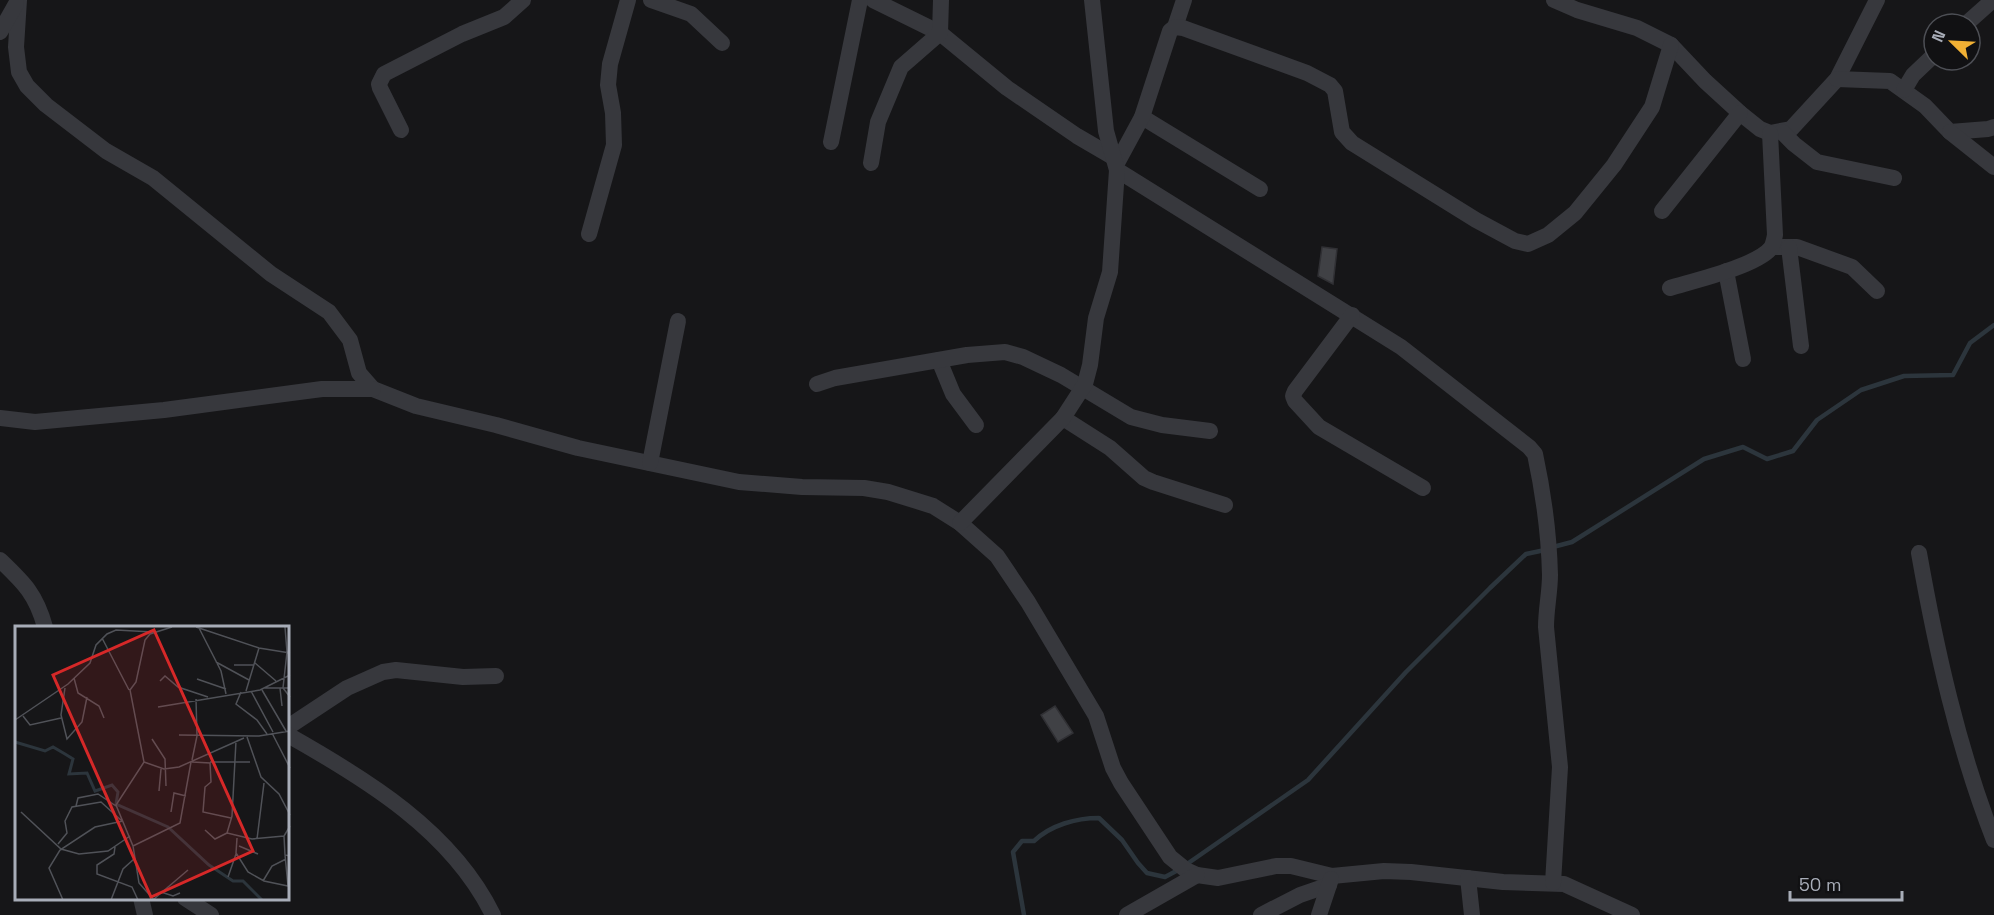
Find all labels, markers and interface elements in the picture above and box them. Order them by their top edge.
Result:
north arrow [1922,12,1982,72]
text: N [1927,27,1951,45]
inset map [15,626,290,900]
scale bar [1790,864,1902,902]
text: 50 m [1799,873,1841,896]

